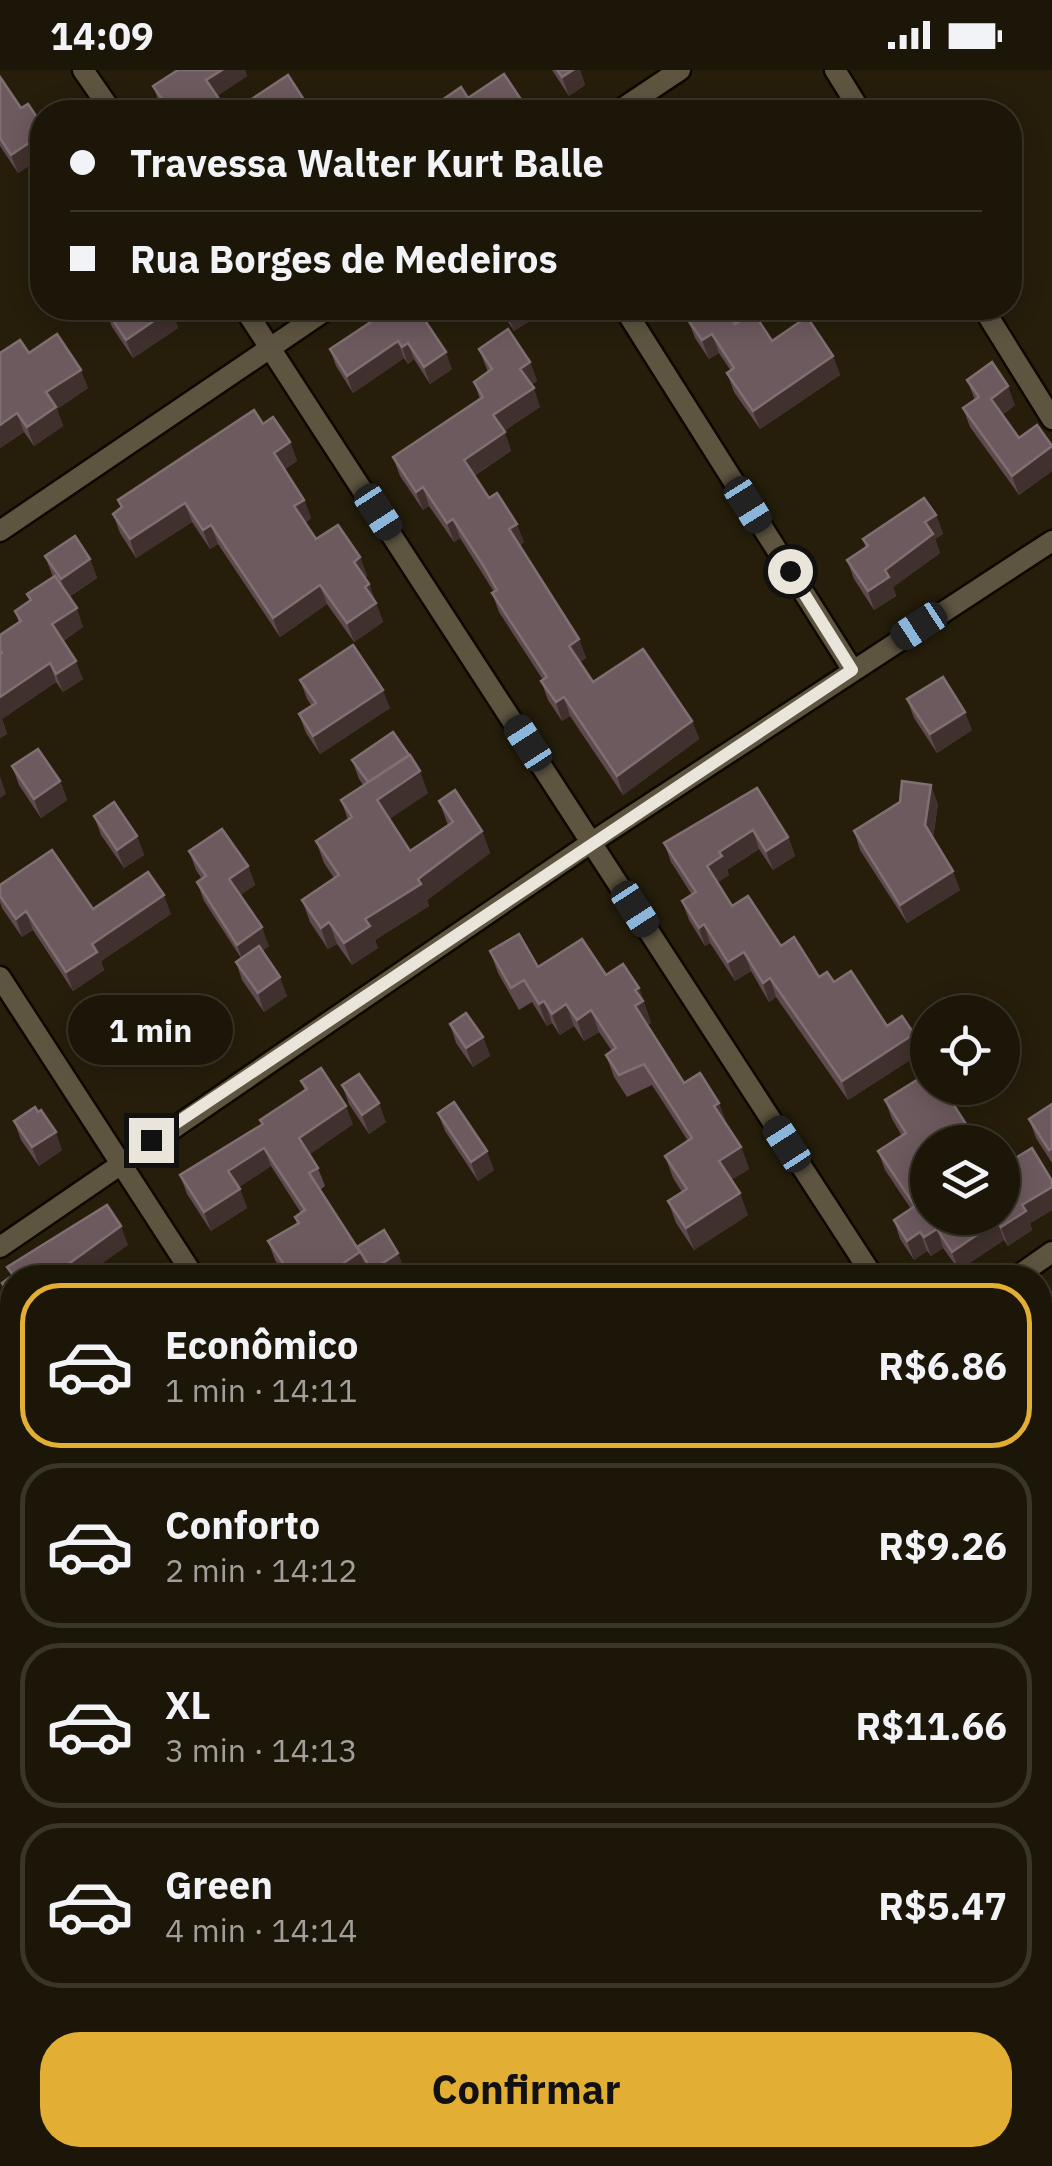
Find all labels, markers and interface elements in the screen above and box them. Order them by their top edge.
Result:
text: 14:09 [50,11,154,60]
text: Travessa Walter Kurt Balle [130,138,604,187]
text: Rua Borges de Medeiros [130,234,558,283]
car [719,472,777,538]
car [349,479,407,545]
route start [768,549,813,594]
car [886,597,952,655]
car [499,710,557,776]
car [606,876,664,942]
callout: 1 min [68,995,234,1065]
map controls [910,995,1020,1235]
button: locate [910,995,1020,1105]
text: 1 min [109,1009,192,1051]
car [758,1111,816,1177]
route end [129,1118,174,1163]
button: layers [910,1125,1020,1235]
text: Econômico [165,1320,358,1369]
icon: car [45,1321,135,1411]
text: R$6.86 [878,1341,1007,1390]
text: 1 min · 14:11 [165,1369,358,1411]
text: Conforto [165,1500,320,1549]
icon: car [45,1501,135,1591]
text: R$9.26 [878,1521,1007,1570]
text: 2 min · 14:12 [165,1549,358,1591]
text: XL [165,1680,211,1729]
icon: car [45,1681,135,1771]
text: R$11.66 [856,1701,1007,1750]
text: 3 min · 14:13 [165,1729,358,1771]
text: Green [165,1860,273,1909]
icon: car [45,1861,135,1951]
text: R$5.47 [878,1881,1007,1930]
text: 4 min · 14:14 [165,1909,358,1951]
button: Confirmar [40,2032,1012,2147]

